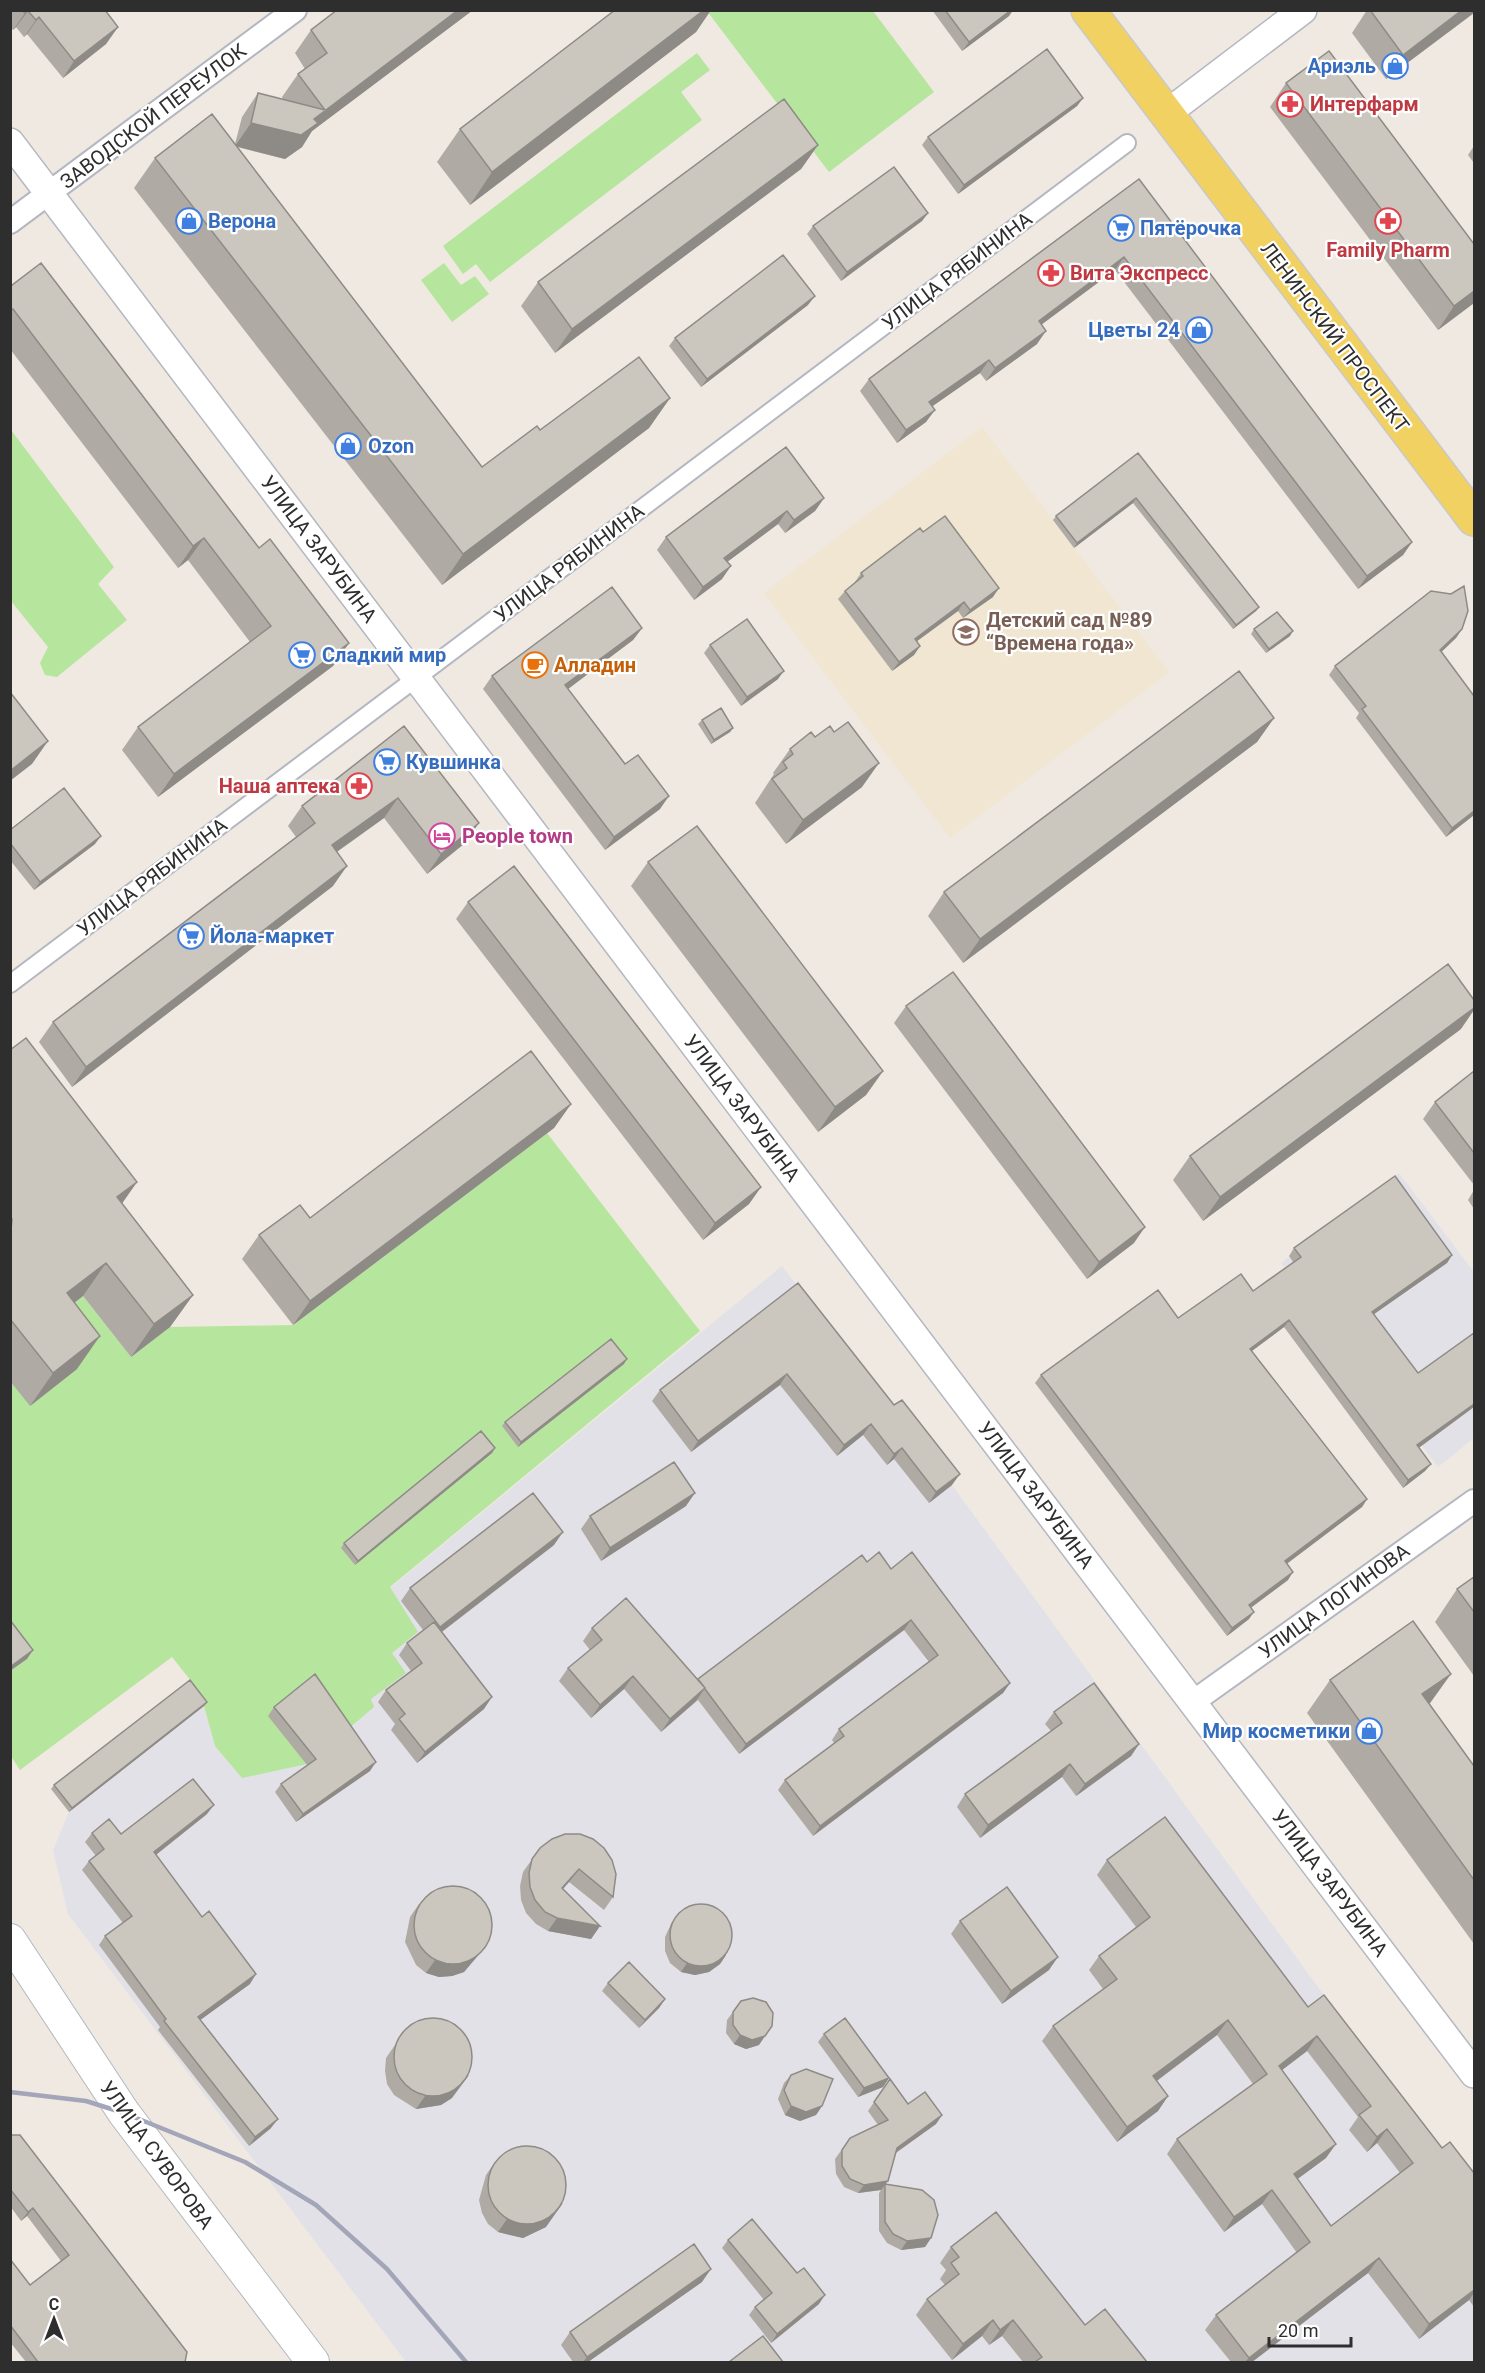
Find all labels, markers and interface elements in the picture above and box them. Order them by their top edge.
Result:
street label: ЗАВОДСКОЙ ПЕРЕУЛОК [55,38,251,194]
shop icon: Ариэль [1380,51,1410,81]
place label: Ариэль [1308,54,1376,78]
pharmacy icon: Интерфарм [1275,89,1305,119]
place label: Интерфарм [1310,92,1419,116]
shop icon: Верона [174,206,204,236]
pharmacy icon: Family Pharm [1373,206,1403,236]
street label: УЛИЦА РЯБИНИНА [877,207,1037,335]
place label: Верона [208,209,276,233]
supermarket icon: Пятёрочка [1106,213,1136,243]
place label: Пятёрочка [1140,216,1242,240]
street label: ЛЕНИНСКИЙ ПРОСПЕКТ [1256,237,1414,437]
place label: Family Pharm [1326,238,1450,262]
pharmacy icon: Вита Экспресс [1036,258,1066,288]
place label: Вита Экспресс [1070,261,1209,285]
shop icon: Цветы 24 [1184,315,1214,345]
place label: Цветы 24 [1088,318,1180,342]
shop icon: Ozon [333,431,363,461]
place label: Ozon [368,434,414,458]
street label: УЛИЦА ЗАРУБИНА [256,471,382,627]
street label: УЛИЦА РЯБИНИНА [489,499,649,627]
place label: Детский сад №89 “Времена года» [986,608,1152,655]
school or university icon: Детский сад №89 “Времена года» [951,617,981,647]
supermarket icon: Сладкий мир [287,640,317,670]
place label: Сладкий мир [322,643,446,667]
cafe icon: Алладин [520,650,550,680]
place label: Алладин [554,653,636,677]
supermarket icon: Кувшинка [372,747,402,777]
place label: Кувшинка [406,750,501,774]
pharmacy icon: Наша аптека [344,771,374,801]
place label: Наша аптека [219,774,340,798]
street label: УЛИЦА РЯБИНИНА [72,813,232,941]
hotel icon: People town [427,821,457,851]
place label: People town [462,824,573,848]
supermarket icon: Йола-маркет [176,921,206,951]
place label: Йола-маркет [210,924,334,948]
street label: УЛИЦА ЗАРУБИНА [679,1030,805,1186]
street label: УЛИЦА ЗАРУБИНА [973,1417,1099,1573]
street label: УЛИЦА ЛОГИНОВА [1254,1538,1414,1664]
shop icon: Мир косметики [1354,1716,1384,1746]
place label: Мир косметики [1202,1719,1350,1743]
street label: УЛИЦА ЗАРУБИНА [1267,1805,1393,1961]
street label: УЛИЦА СУВОРОВА [95,2076,219,2234]
north arrow [24,2289,84,2349]
text: С [49,2295,59,2314]
scale bar [1269,2310,1352,2348]
text: 20 m [1278,2320,1318,2341]

